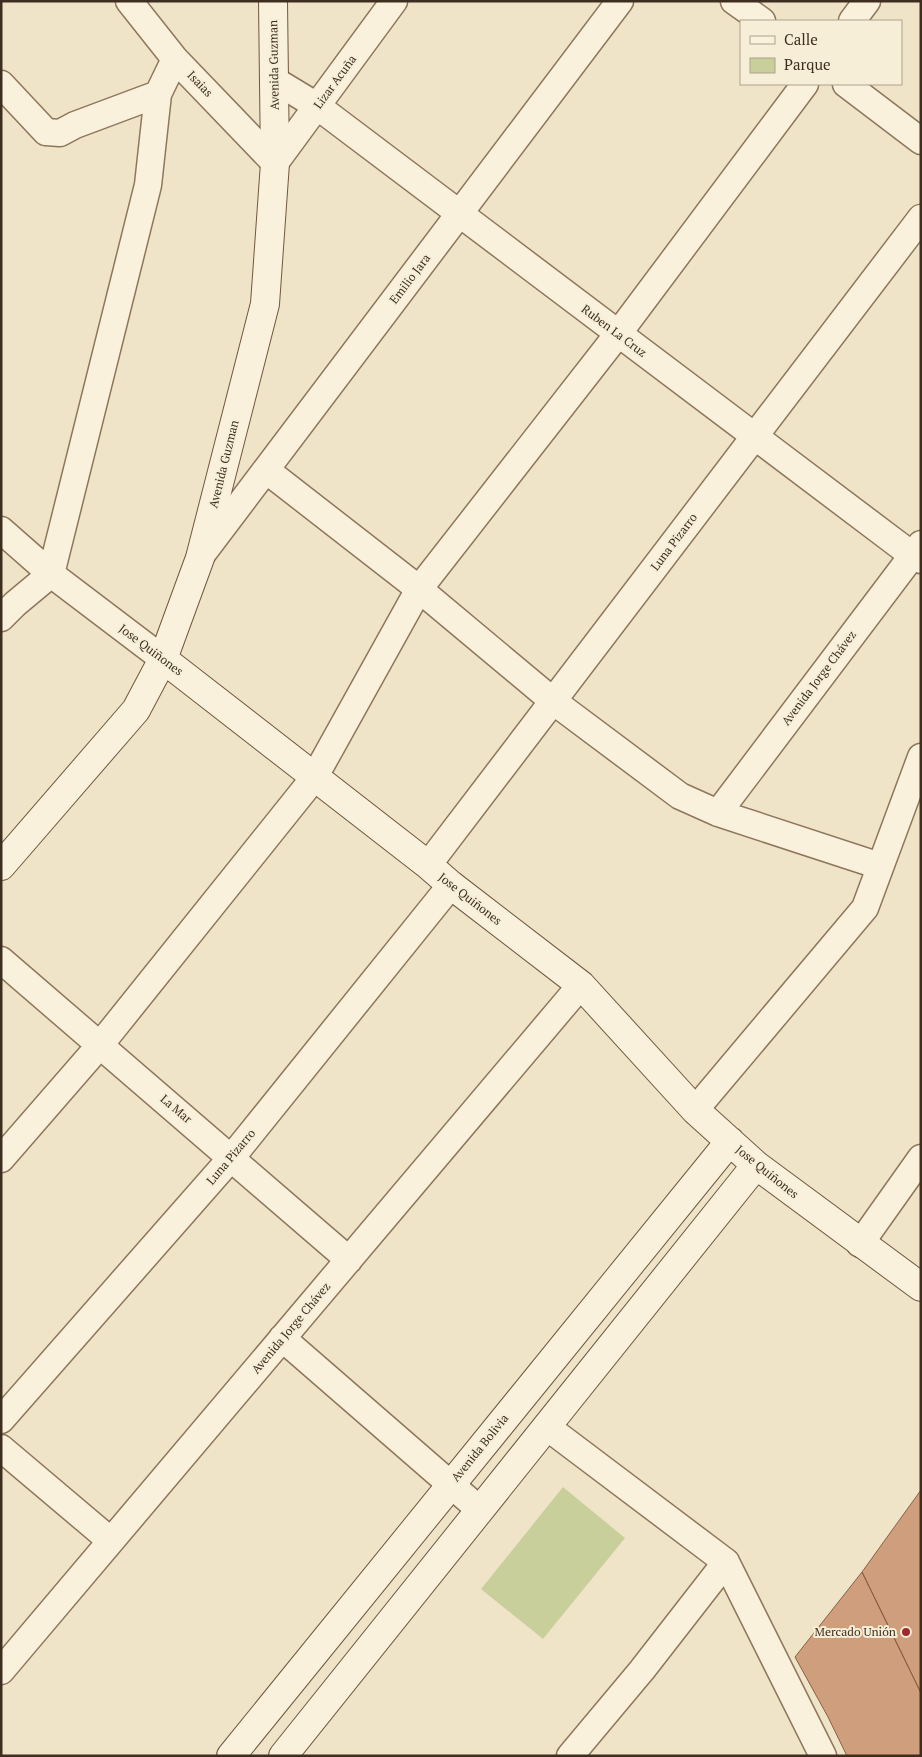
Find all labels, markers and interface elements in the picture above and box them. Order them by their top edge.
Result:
street label: Avenida Guzman [265,20,282,110]
legend [740,20,902,85]
text: Calle [784,29,818,49]
street label: Lizar Acuña [310,52,359,112]
text: Parque [784,54,831,74]
street label: Isaias [184,68,216,100]
street label: Emilio Jara [386,251,433,307]
street label: Ruben La Cruz [579,301,650,360]
street label: Avenida Guzman [205,418,242,509]
street label: Luna Pizarro [647,510,700,573]
street label: Jose Quiñones [116,621,186,679]
street label: Avenida Jorge Chávez [778,627,859,728]
street label: Jose Quiñones [436,869,505,928]
street label: La Mar [157,1091,195,1126]
street label: Luna Pizarro [203,1125,258,1188]
street label: Jose Quiñones [733,1142,802,1201]
street label: Avenida Jorge Chávez [248,1279,333,1376]
street label: Avenida Bolivia [448,1411,511,1485]
place label: Mercado Unión [815,1624,896,1639]
marker: Mercado Unión [900,1626,912,1638]

